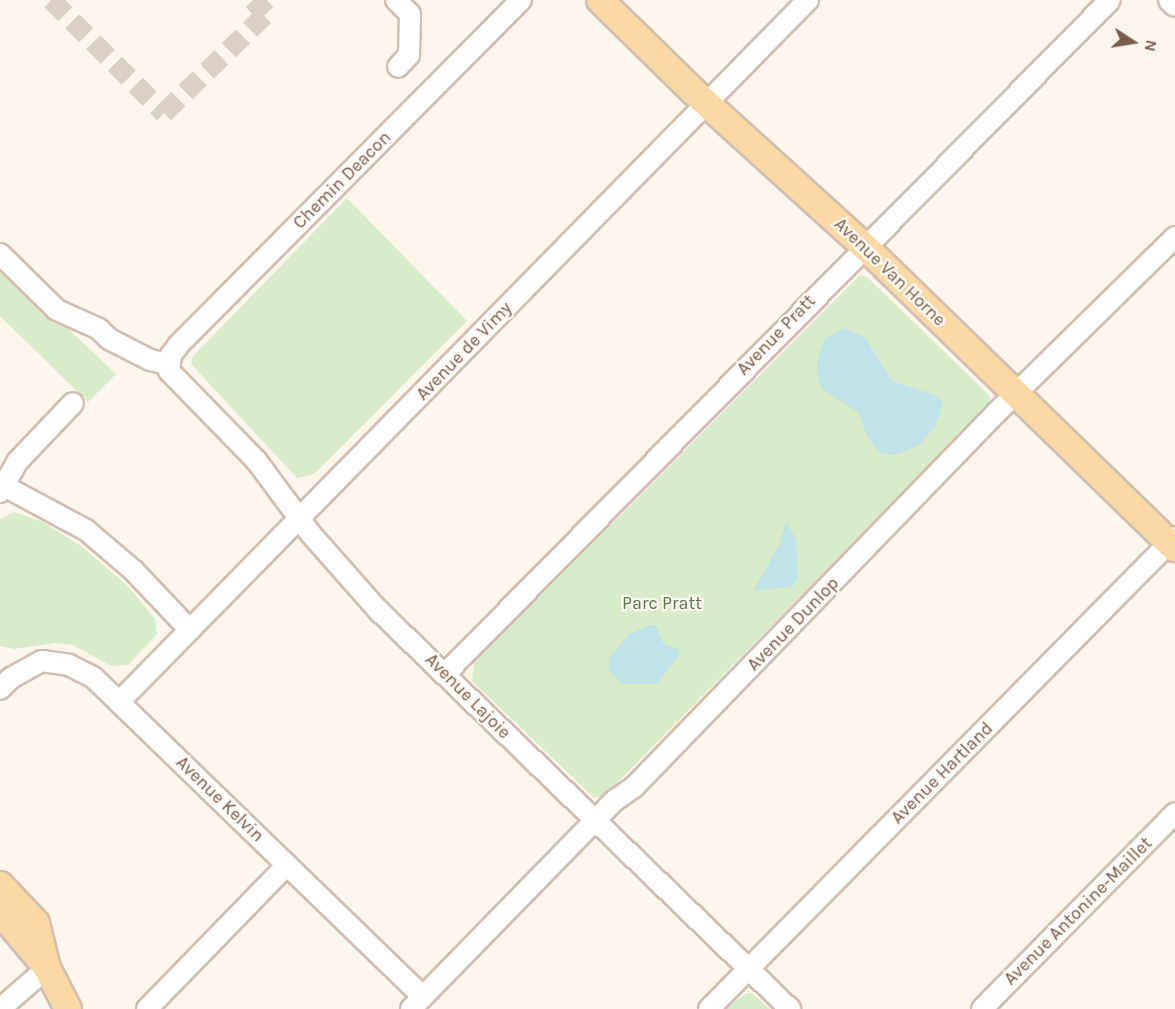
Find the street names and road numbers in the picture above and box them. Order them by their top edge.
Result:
street label: Chemin Deacon [289,127,395,233]
street label: Avenue Van Horne [830,213,950,331]
street label: Avenue Pratt [732,290,820,380]
street label: Avenue de Vimy [412,297,516,405]
street label: Avenue Dunlop [743,572,843,676]
street label: Avenue Lajoie [421,649,515,743]
street label: Avenue Hartland [887,718,997,828]
street label: Avenue Kelvin [171,752,269,846]
street label: Avenue Antonine-Maillet [999,832,1157,990]

